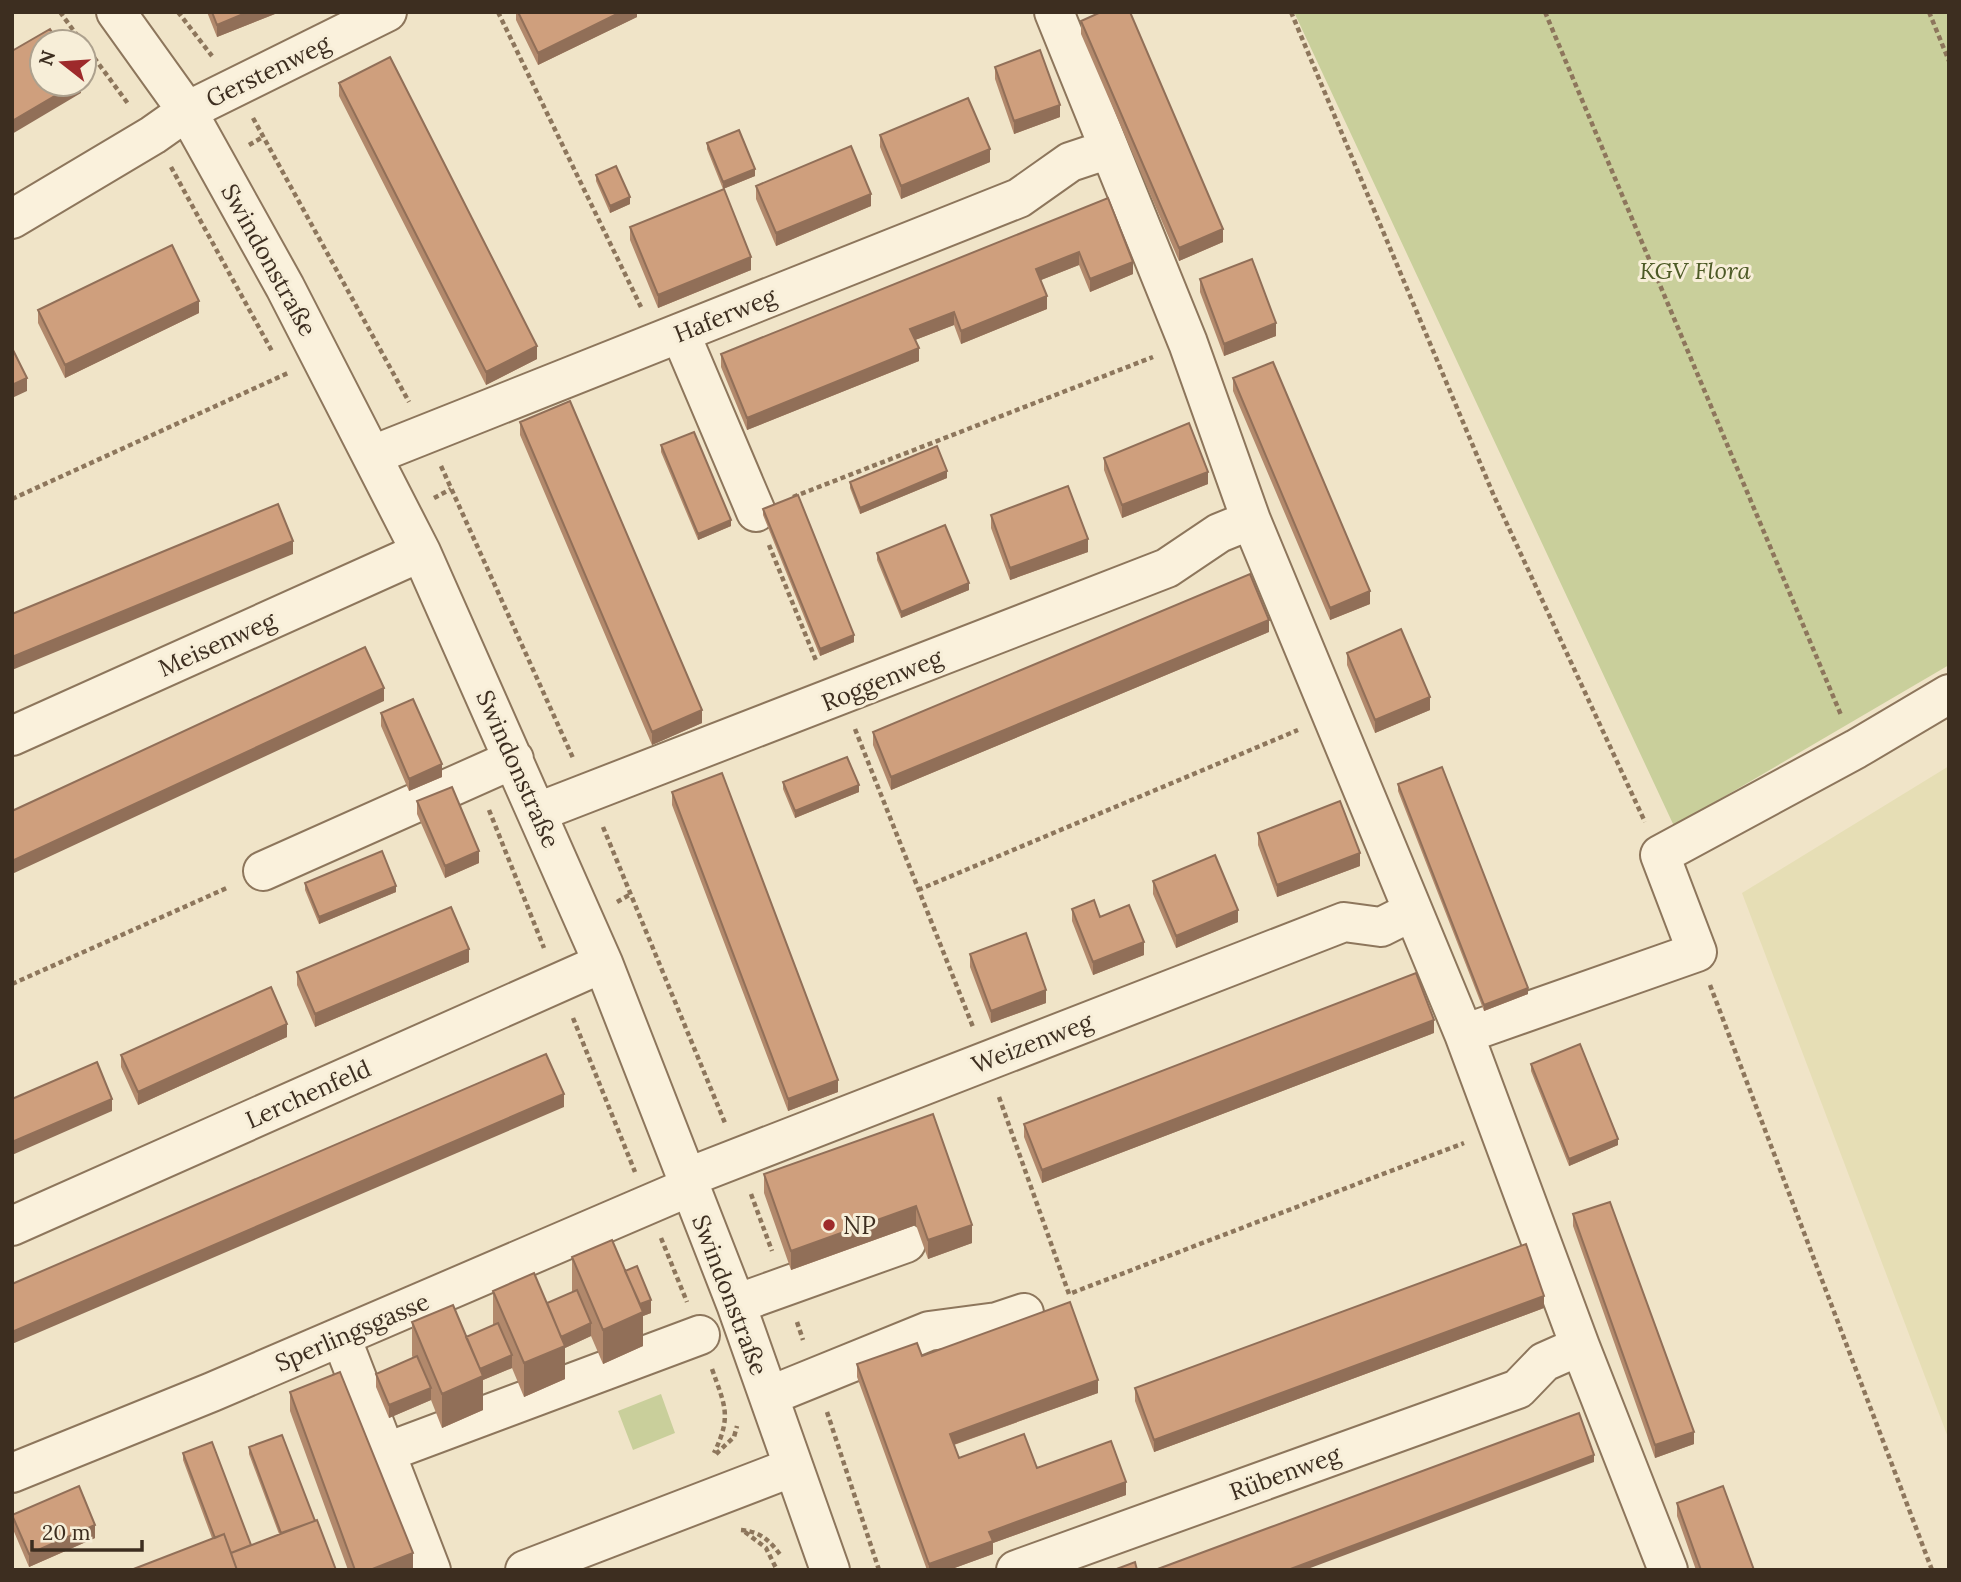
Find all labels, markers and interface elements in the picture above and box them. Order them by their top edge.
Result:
street label: Gerstenweg [201,27,336,114]
north arrow [28,28,98,98]
text: N [33,47,60,69]
street label: Swindonstraße [214,178,324,342]
park label: KGV Flora [1639,255,1751,286]
street label: Haferweg [669,280,781,350]
street label: Meisenweg [154,604,281,684]
street label: Roggenweg [817,641,948,718]
street label: Swindonstraße [469,685,567,853]
street label: Weizenweg [967,1005,1098,1080]
street label: Lerchenfeld [241,1053,375,1135]
street label: Swindonstraße [685,1210,775,1380]
place label: NP [843,1210,876,1241]
marker: NP [821,1217,837,1233]
street label: Sperlingsgasse [270,1286,434,1378]
street label: Rübenweg [1225,1438,1345,1507]
scale bar [32,1508,142,1552]
text: 20 m [42,1519,91,1546]

